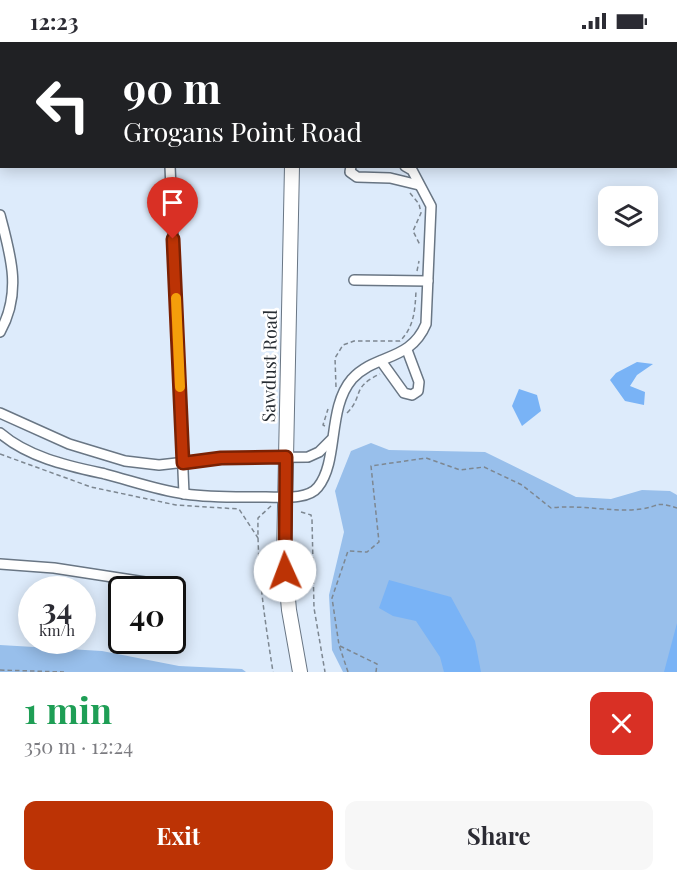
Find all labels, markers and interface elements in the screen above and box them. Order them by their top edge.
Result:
text: 12:23 [30,6,79,36]
text: 90 m [123,59,221,115]
icon: left [24,66,102,144]
text: Grogans Point Road [123,113,362,149]
pin [147,177,198,239]
icon: arrive [156,186,189,219]
map controls [598,186,658,246]
button: layers [598,186,658,246]
street label: Sawdust Road [256,309,282,423]
position arrow [253,539,317,603]
speed limit sign: 40 [108,576,186,654]
text: 34 [42,588,72,628]
text: km/h [39,620,75,640]
text: 1 min [24,685,112,733]
button: close [590,692,653,755]
text: 350 m · 12:24 [24,732,133,759]
button: Exit [24,801,333,870]
button: Share [345,801,653,870]

